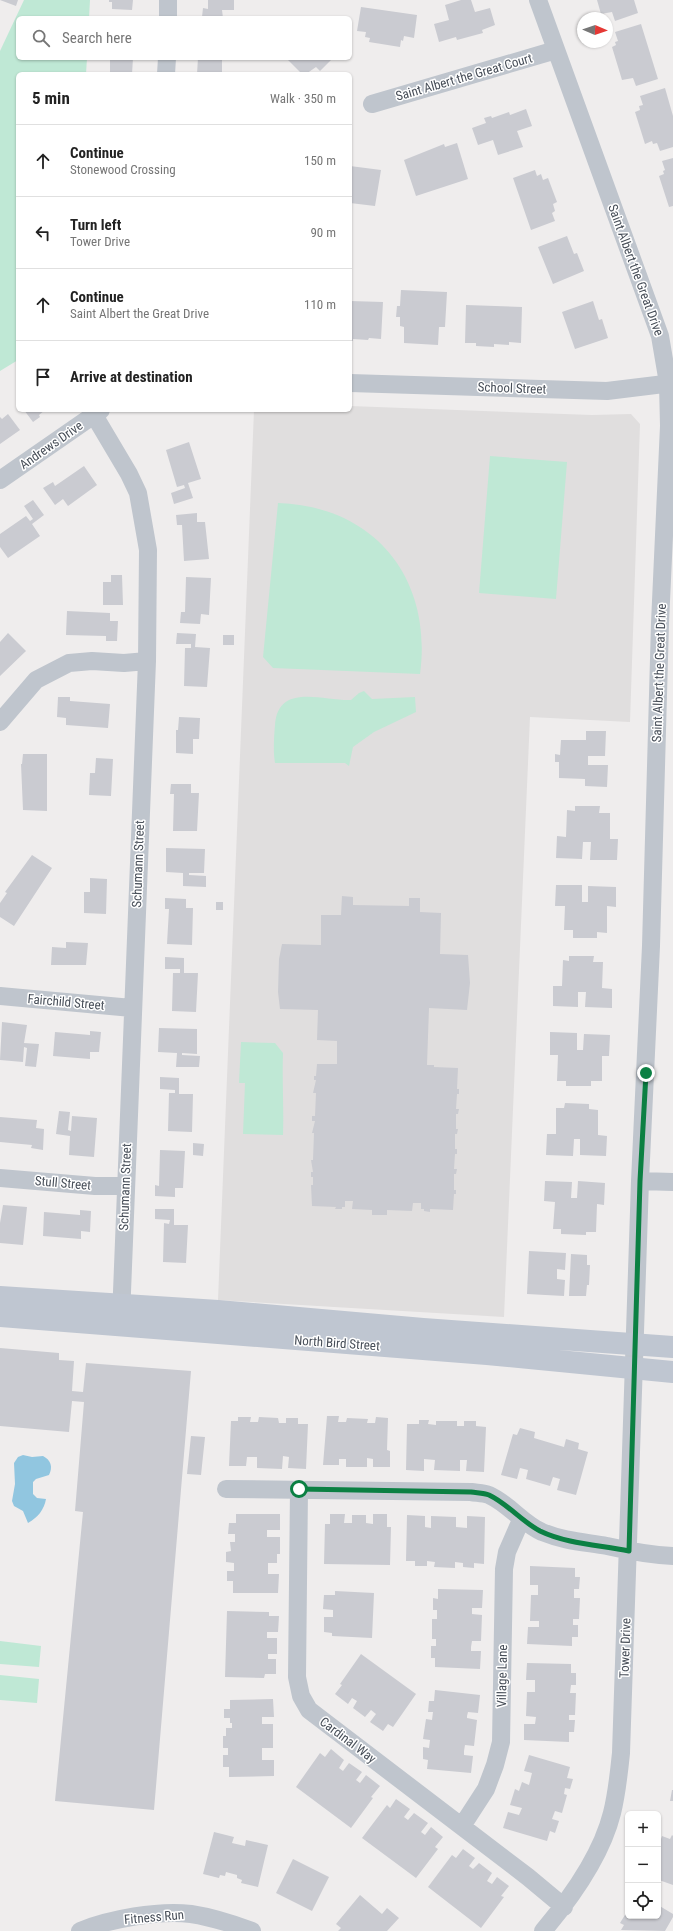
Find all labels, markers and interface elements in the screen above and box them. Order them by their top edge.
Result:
north arrow [577,12,613,48]
search box [16,16,352,60]
icon: search [30,27,52,49]
text: Search here [62,29,132,47]
street label: Saint Albert the Great Court [394,50,534,104]
text: 5 min [32,88,70,108]
text: Walk · 350 m [270,91,336,106]
text: Continue [70,144,124,162]
icon: ahead [32,150,54,172]
text: 150 m [304,153,336,168]
text: Stonewood Crossing [70,162,176,177]
street label: Saint Albert the Great Drive [605,202,667,338]
text: Turn left [70,216,121,234]
icon: left [32,222,54,244]
text: 90 m [310,225,336,240]
text: Tower Drive [70,234,130,249]
text: Continue [70,288,124,306]
icon: ahead [32,294,54,316]
text: 110 m [304,297,336,312]
text: Saint Albert the Great Drive [70,306,209,321]
icon: arrive [32,366,54,388]
text: Arrive at destination [70,368,193,386]
street label: School Street [478,379,547,397]
street label: Andrews Drive [17,418,85,472]
street label: Saint Albert the Great Drive [649,603,669,743]
street label: Schumann Street [129,820,147,908]
street label: Fairchild Street [27,991,105,1013]
route end [637,1064,655,1082]
street label: Schumann Street [116,1143,134,1231]
street label: Stull Street [34,1173,92,1193]
street label: North Bird Street [294,1333,380,1353]
route start [290,1480,308,1498]
street label: Tower Drive [616,1618,634,1678]
street label: Village Lane [494,1644,510,1708]
street label: Cardinal Way [317,1714,380,1766]
map controls [625,1811,661,1919]
button: + [625,1811,661,1847]
button: − [625,1847,661,1883]
button: locate [625,1883,661,1919]
street label: Fitness Run [124,1907,184,1927]

